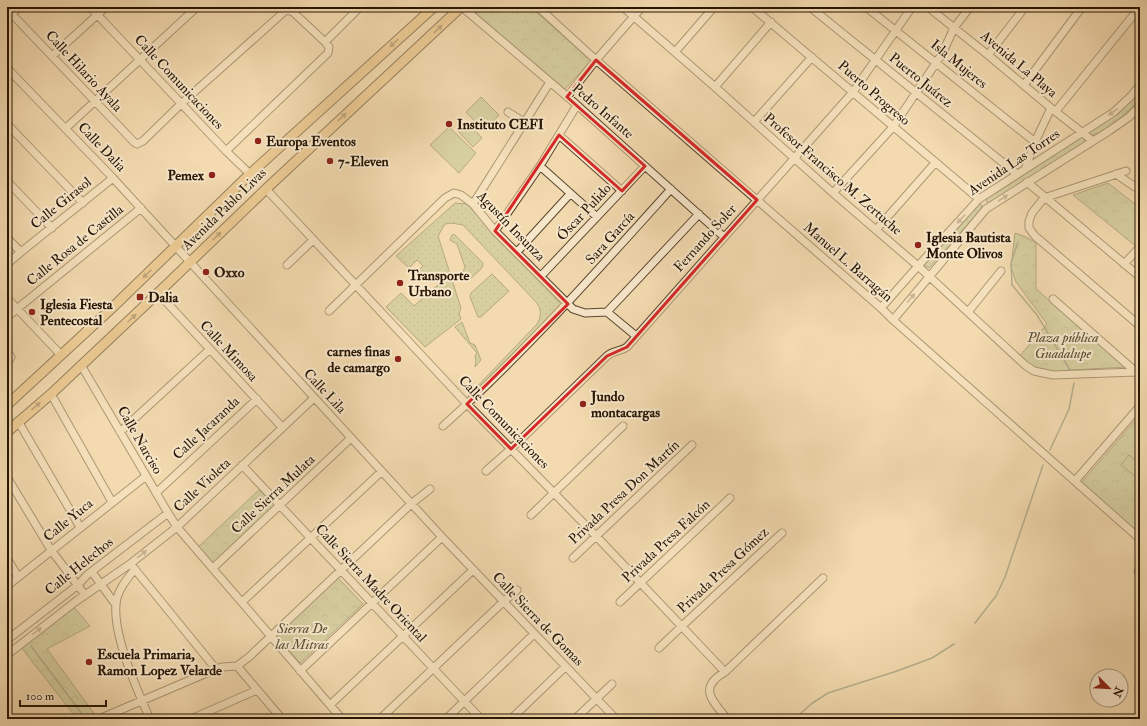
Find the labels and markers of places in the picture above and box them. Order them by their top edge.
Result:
place label: Instituto CEFI [457,116,544,133]
marker: Instituto CEFI [444,119,454,129]
place label: Europa Eventos [266,133,356,151]
marker: Europa Eventos [253,136,263,146]
place label: 7-Eleven [338,153,390,170]
marker: 7-Eleven [325,156,335,166]
place label: Pemex [167,167,205,184]
marker: Pemex [207,170,217,180]
place label: Iglesia Bautista Monte Olivos [925,229,1012,262]
marker: Iglesia Bautista Monte Olivos [913,240,923,250]
place label: Oxxo [214,264,245,281]
marker: Oxxo [201,267,211,277]
place label: Transporte Urbano [407,267,469,300]
marker: Transporte Urbano [395,278,405,288]
place label: Dalia [148,289,179,306]
marker: Dalia [135,292,145,302]
place label: Iglesia Fiesta Pentecostal [40,296,114,329]
marker: Iglesia Fiesta Pentecostal [27,307,37,317]
place label: carnes finas de camargo [327,343,390,377]
marker: carnes finas de camargo [393,354,403,364]
place label: Jundo montacargas [590,388,660,422]
marker: Jundo montacargas [578,399,588,409]
place label: Escuela Primaria, Ramon Lopez Velarde [97,646,222,680]
marker: Escuela Primaria, Ramon Lopez Velarde [84,657,94,667]

